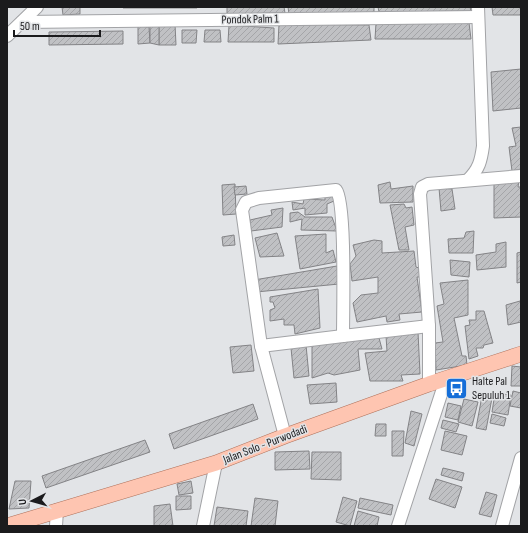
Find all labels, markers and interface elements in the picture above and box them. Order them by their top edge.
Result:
street label: Pondok Palm 1 [221,11,280,27]
scale bar [14,12,100,38]
text: 50 m [20,19,40,34]
place label: Halte Pal Sepuluh 1 [472,374,511,403]
bus stop icon: Halte Pal Sepuluh 1 [443,375,469,401]
street label: Jalan Solo - Purwodadi [220,422,309,468]
north arrow [12,481,52,521]
text: U [16,498,29,506]

